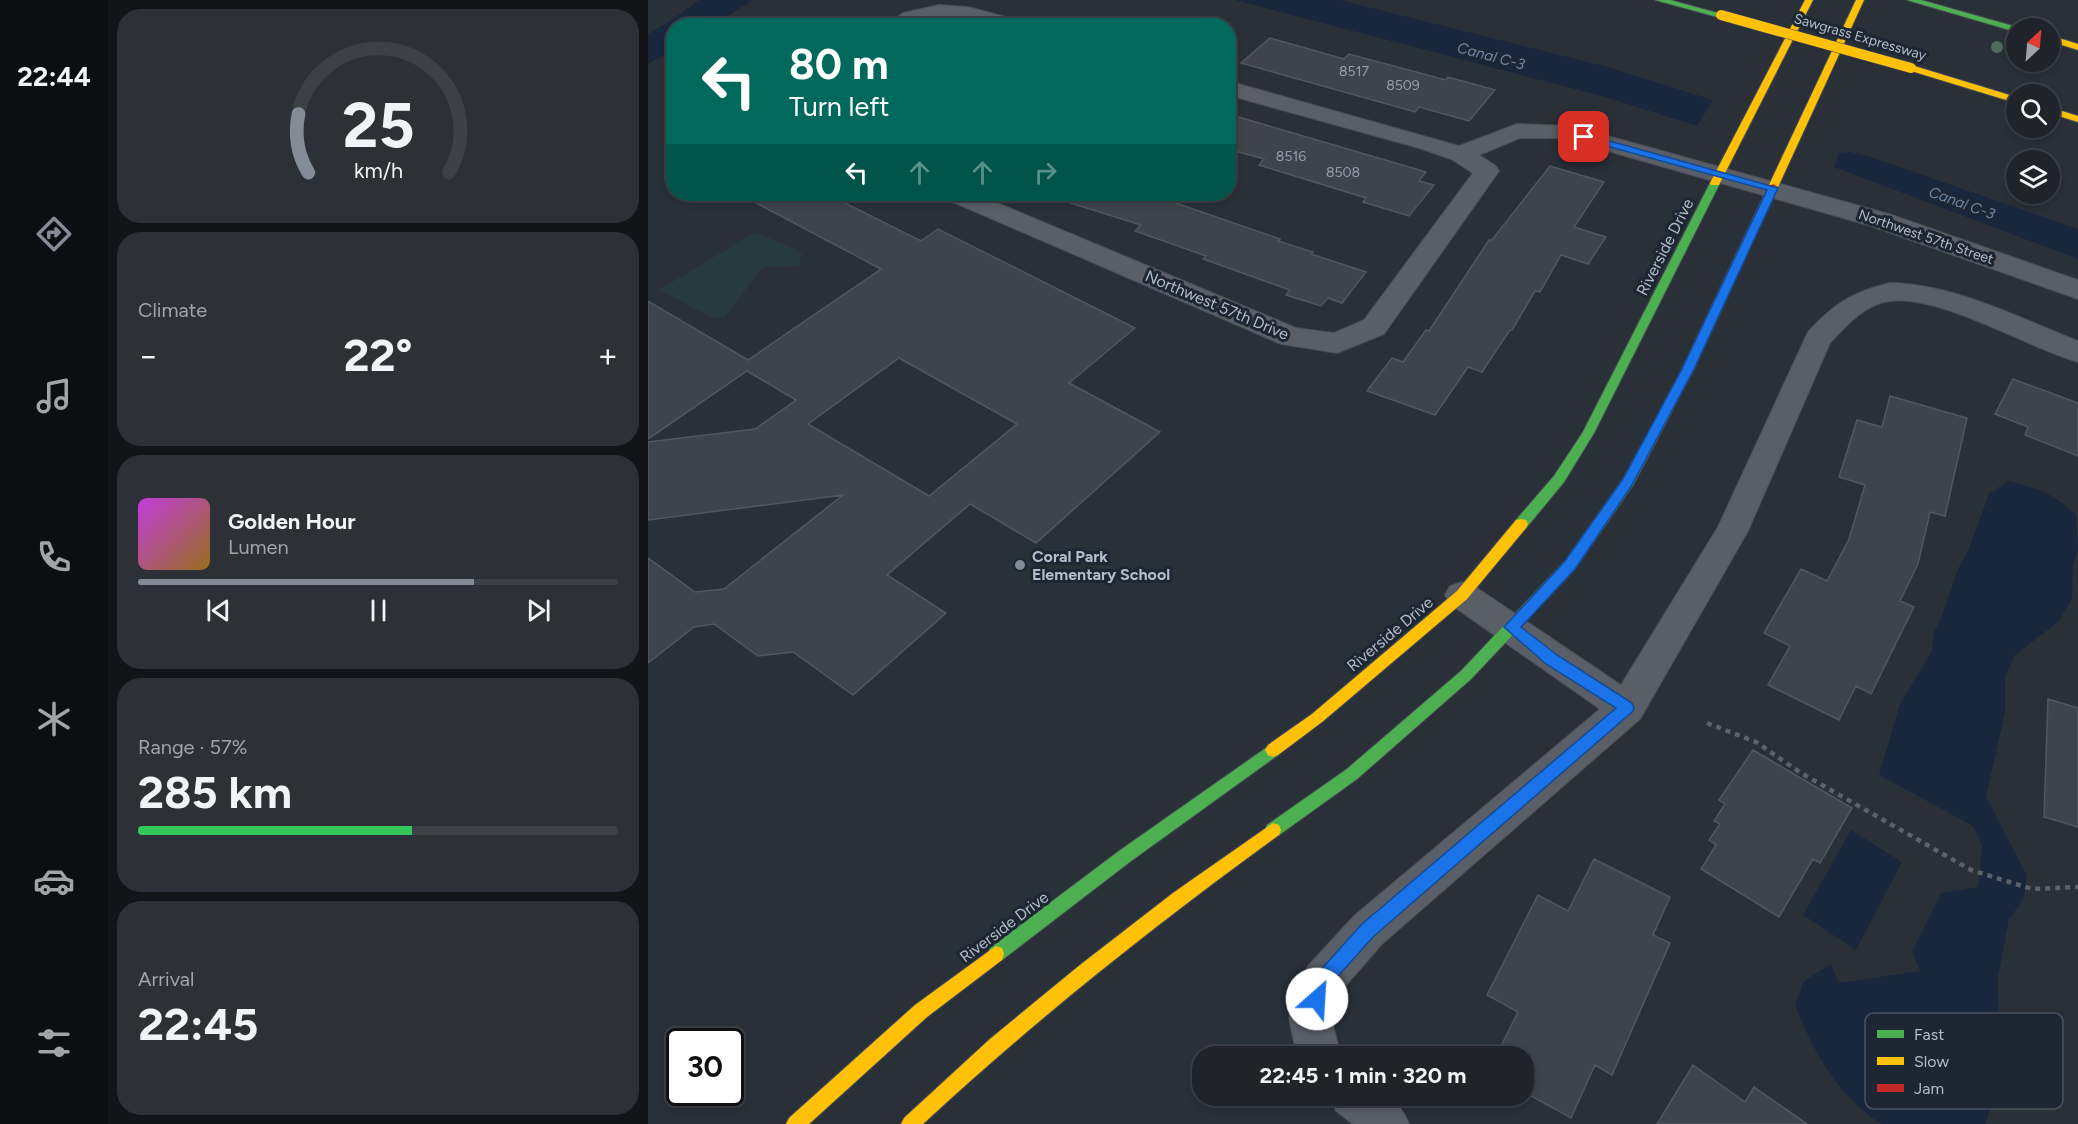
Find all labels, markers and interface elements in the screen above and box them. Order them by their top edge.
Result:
street label: Sawgrass Expressway [1792,10,1929,64]
north arrow [2006,18,2060,72]
map controls [2006,18,2060,204]
water label: Canal C-3 [1455,38,1528,74]
text: 80 m [789,39,889,90]
icon: left [690,42,768,120]
text: 22:44 [17,60,91,93]
house number: 8517 [1339,63,1369,80]
house number: 8509 [1386,77,1420,94]
button: search [2006,84,2060,138]
text: 25 [342,88,414,163]
text: Turn left [789,90,889,123]
pin [1558,111,1609,162]
icon: arrive [1567,120,1600,153]
house number: 8516 [1276,148,1306,165]
button: layers [2006,150,2060,204]
icon: left [840,156,873,189]
icon: ahead [903,156,936,189]
icon: ahead [966,156,999,189]
icon: right [1029,156,1062,189]
text: km/h [354,158,402,183]
house number: 8508 [1326,164,1360,181]
water label: Canal C-3 [1926,183,1998,224]
street label: Riverside Drive [1632,195,1698,299]
street label: Northwest 57th Street [1856,206,1996,268]
icon: directions [33,213,75,255]
street label: Northwest 57th Drive [1142,266,1292,344]
text: Climate [138,298,207,322]
text: 22° [343,328,413,382]
text: − [138,336,159,375]
text: + [597,336,618,375]
icon: music [33,375,75,417]
text: Golden Hour [228,508,356,535]
text: Lumen [228,535,289,559]
icon: phone [33,536,75,578]
place label: Coral Park Elementary School [1032,547,1170,584]
marker: Coral Park Elementary School [1013,558,1027,572]
street label: Riverside Drive [1343,592,1437,675]
icon: previous [202,594,235,627]
icon: pause [362,594,395,627]
icon: next [522,594,555,627]
icon: climate [33,698,75,740]
text: Range · 57% [138,735,247,759]
text: 285 km [138,765,292,819]
icon: car [33,860,75,902]
street label: Riverside Drive [956,887,1052,967]
text: Arrival [138,967,194,991]
position arrow [1285,967,1349,1031]
text: 22:45 [138,997,258,1051]
legend [1865,1013,2063,1109]
icon: filters [33,1022,75,1064]
text: Fast [1914,1025,1944,1044]
speed limit sign: 30 [666,1028,744,1106]
text: Slow [1914,1052,1949,1071]
text: 22:45 · 1 min · 320 m [1260,1062,1466,1089]
text: Jam [1914,1079,1944,1098]

